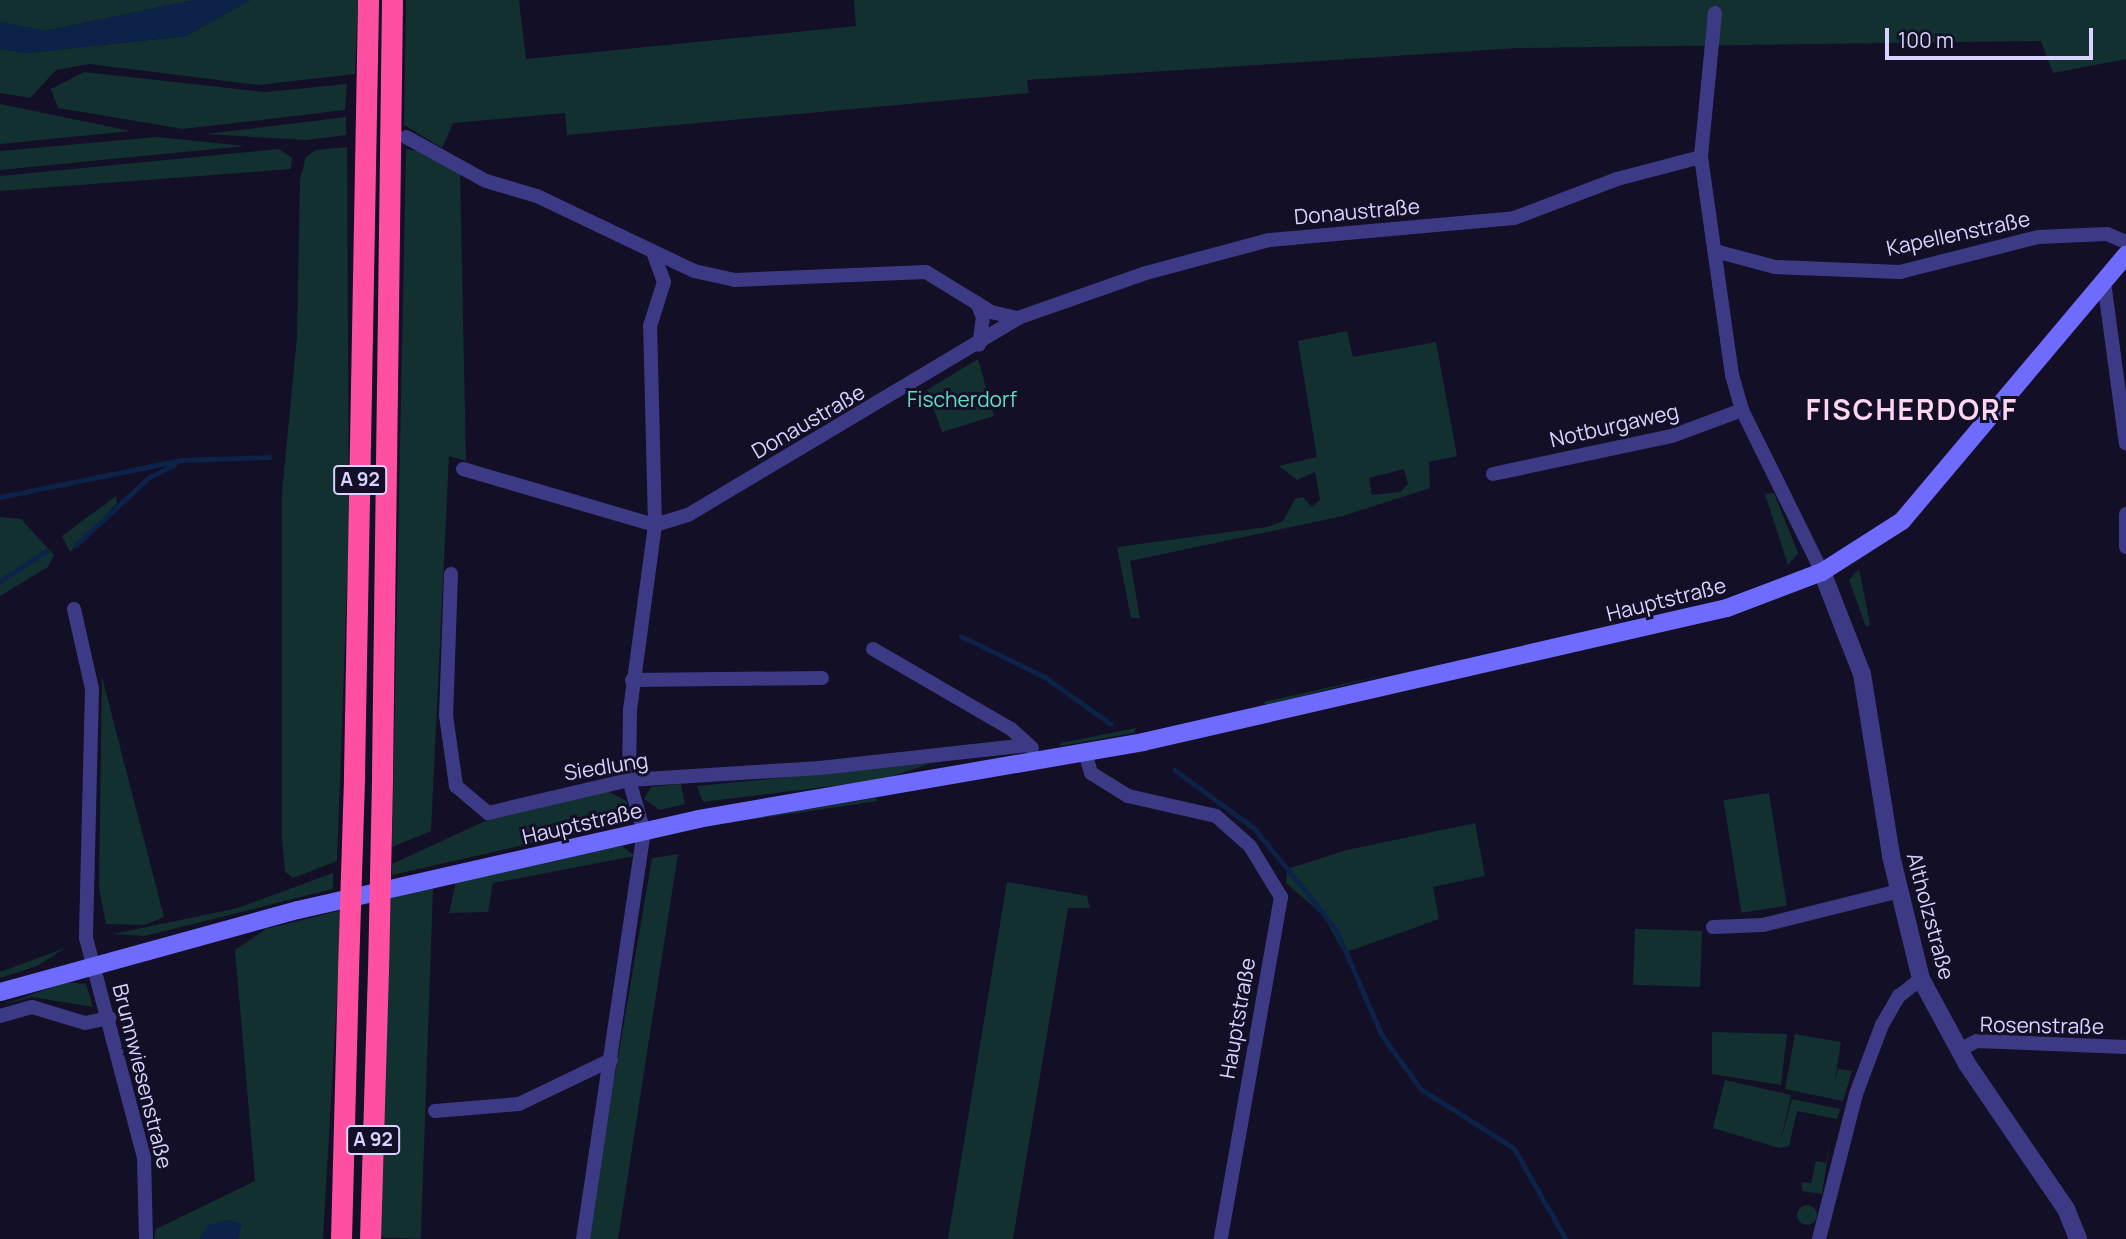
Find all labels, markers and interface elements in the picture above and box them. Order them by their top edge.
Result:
scale bar [1888,14,2096,58]
text: 100 m [1898,26,1954,54]
street label: Donaustraße [1293,193,1421,229]
street label: Kapellenstraße [1884,205,2032,261]
street label: Donaustraße [747,379,869,463]
park label: Fischerdorf [907,386,1017,412]
district label: FISCHERDORF [1807,392,2017,426]
street label: Notburgaweg [1547,398,1681,452]
road number: A 92 [332,464,388,495]
street label: Hauptstraße [1604,572,1728,626]
street label: Siedlung [562,747,650,785]
street label: Hauptstraße [520,797,644,849]
street label: Altholzstraße [1902,850,1960,982]
street label: Hauptstraße [1214,956,1260,1080]
street label: Brunnwiesenstraße [108,981,178,1171]
street label: Rosenstraße [1980,1011,2104,1039]
road number: A 92 [345,1124,401,1156]

